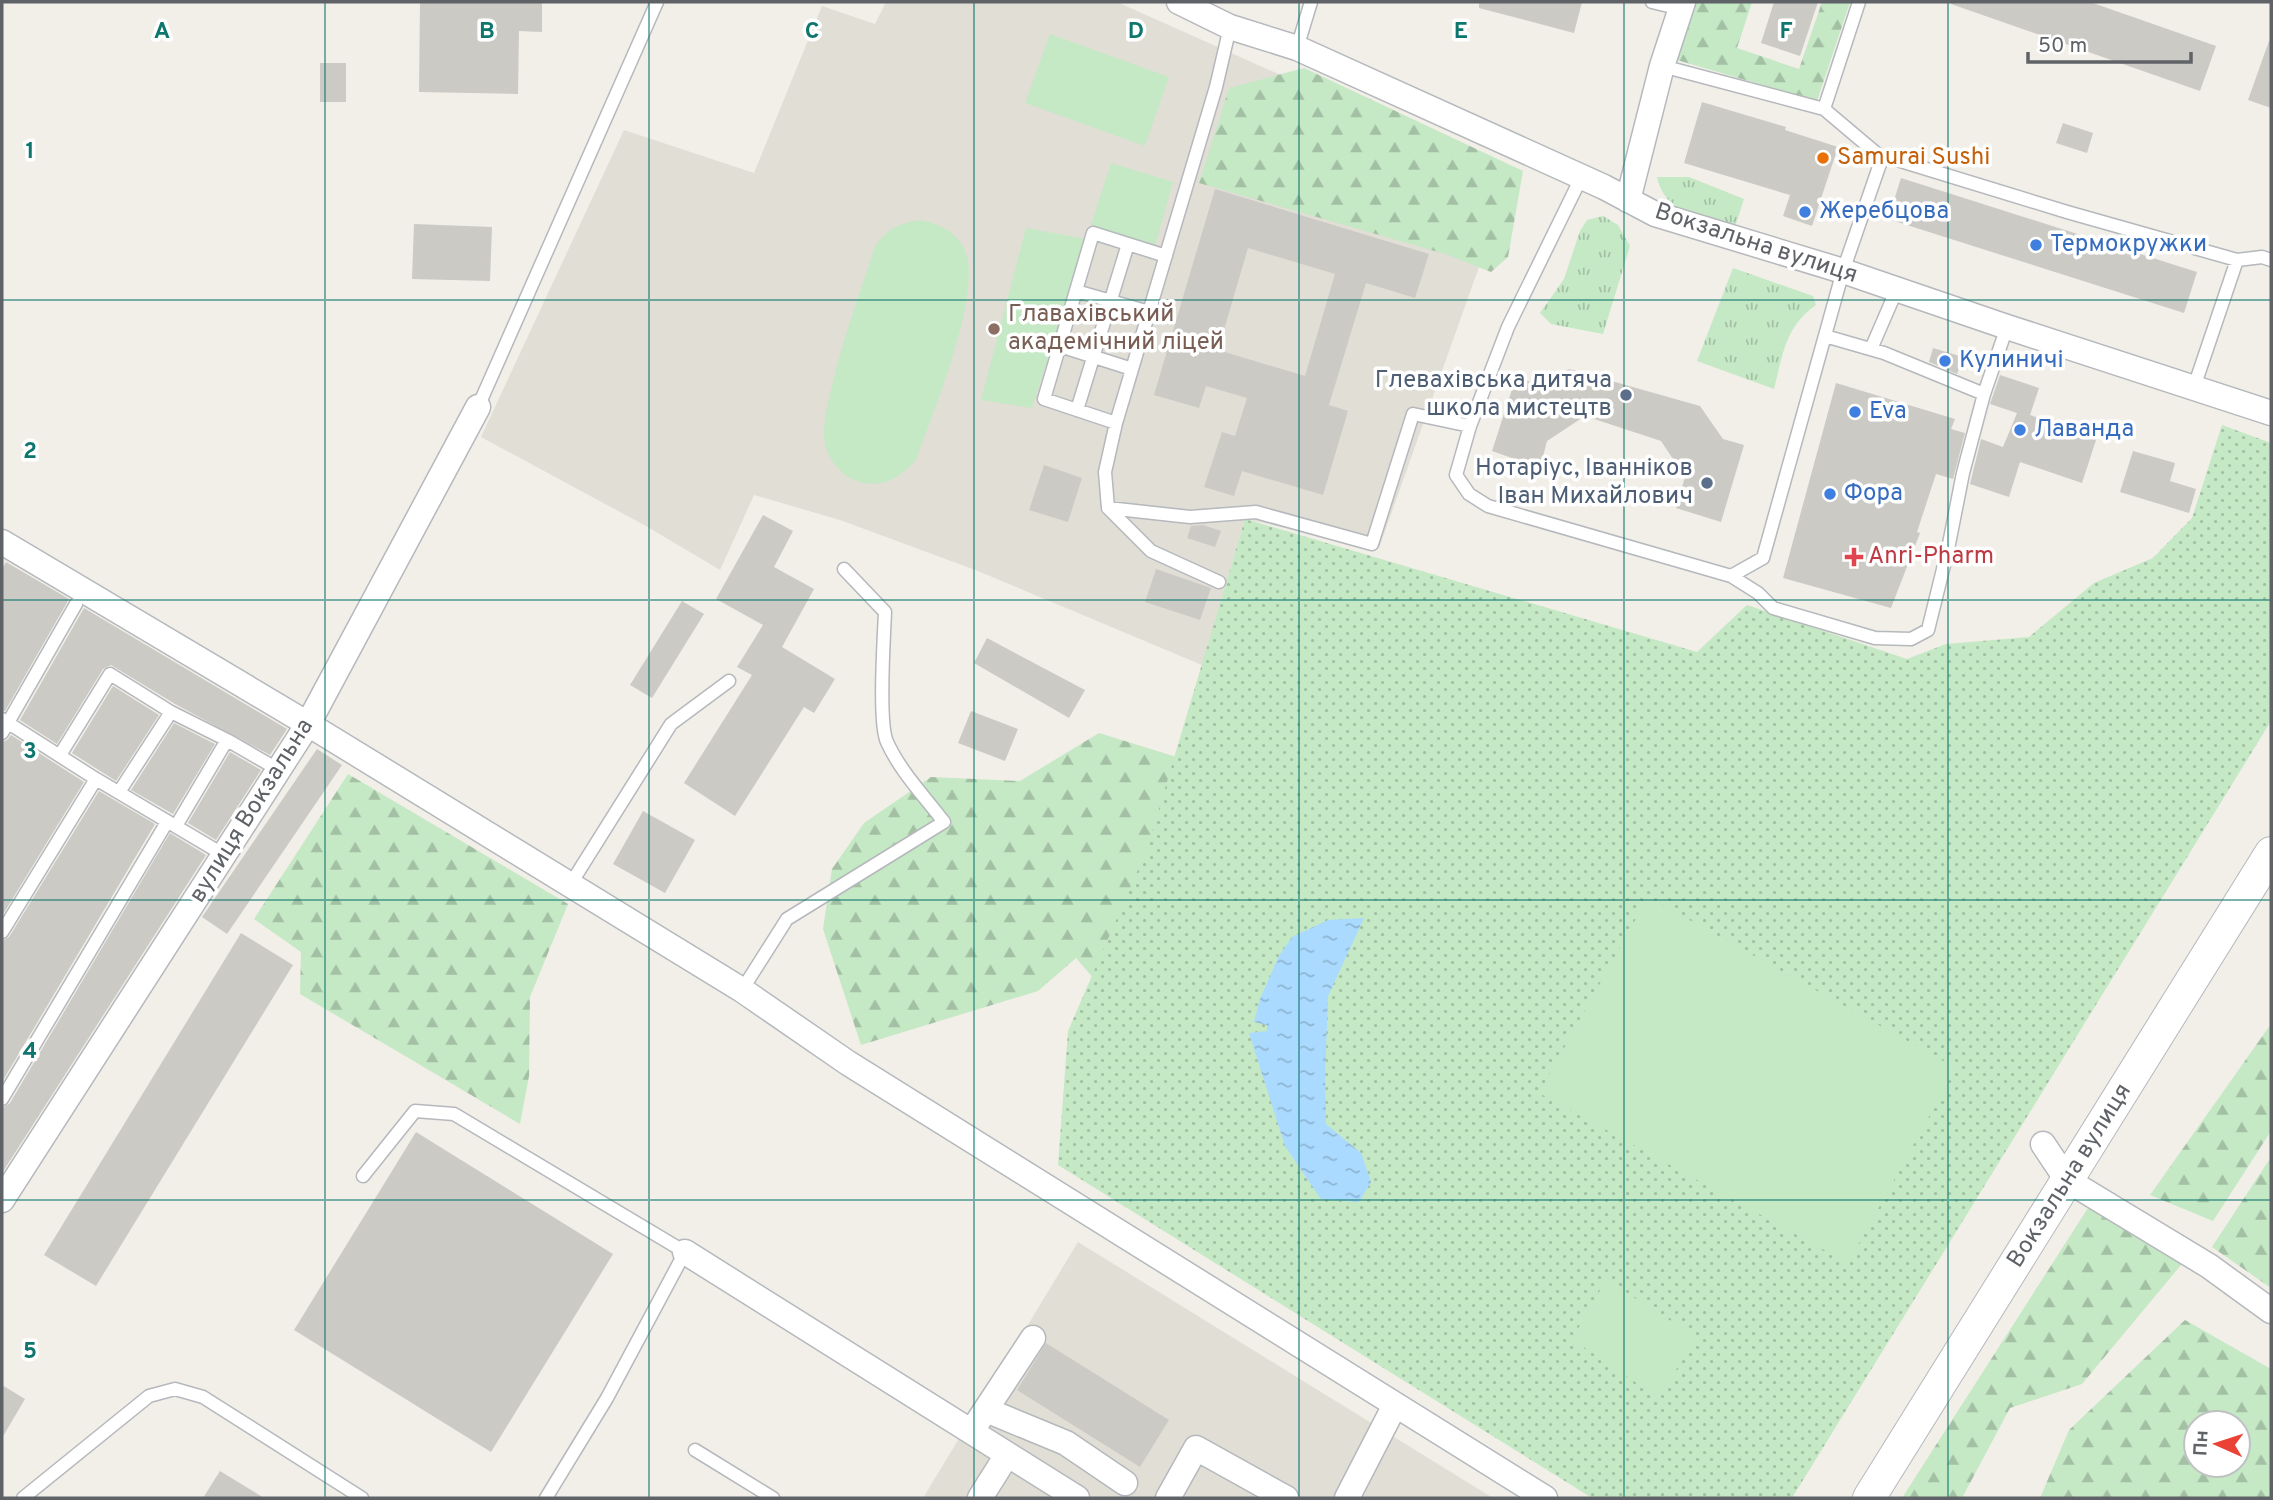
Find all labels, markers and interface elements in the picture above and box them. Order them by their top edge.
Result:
text: A [154,18,170,47]
text: B [479,18,495,47]
text: C [805,18,819,47]
text: D [1128,18,1144,47]
text: E [1454,18,1468,47]
text: F [1779,18,1793,47]
scale bar [2028,21,2191,65]
text: 50 m [2038,33,2087,60]
text: 1 [25,138,35,167]
place label: Samurai Sushi [1837,143,1990,173]
marker: Samurai Sushi [1815,150,1831,166]
street label: Вокзальна вулиця [1651,197,1861,291]
place label: Жеребцова [1819,197,1949,227]
marker: Жеребцова [1797,204,1813,220]
place label: Термокружки [2050,230,2207,260]
marker: Термокружки [2028,237,2044,253]
place label: Главахівський академічний ліцей [1008,300,1224,358]
marker: Главахівський академічний ліцей [986,321,1002,337]
place label: Кулиничі [1959,346,2064,376]
marker: Кулиничі [1937,353,1953,369]
place label: Глевахівська дитяча школа мистецтв [1375,366,1612,424]
marker: Глевахівська дитяча школа мистецтв [1618,387,1634,403]
place label: Eva [1869,397,1907,427]
marker: Eva [1847,404,1863,420]
place label: Лаванда [2034,415,2134,445]
marker: Лаванда [2012,422,2028,438]
text: 2 [23,438,37,467]
place label: Нотаріус, Іванніков Іван Михайлович [1475,454,1693,512]
marker: Нотаріус, Іванніков Іван Михайлович [1699,475,1715,491]
place label: Фора [1844,479,1903,509]
marker: Фора [1822,486,1838,502]
place label: Anri-Pharm [1868,542,1994,572]
marker: Anri-Pharm [1846,549,1862,565]
street label: вулиця Вокзальна [183,713,321,909]
text: 3 [23,738,37,767]
text: 4 [23,1038,37,1067]
street label: Вокзальна вулиця [2001,1078,2139,1274]
text: 5 [23,1338,37,1367]
north arrow [2182,1409,2252,1479]
text: Пн [2189,1430,2215,1457]

